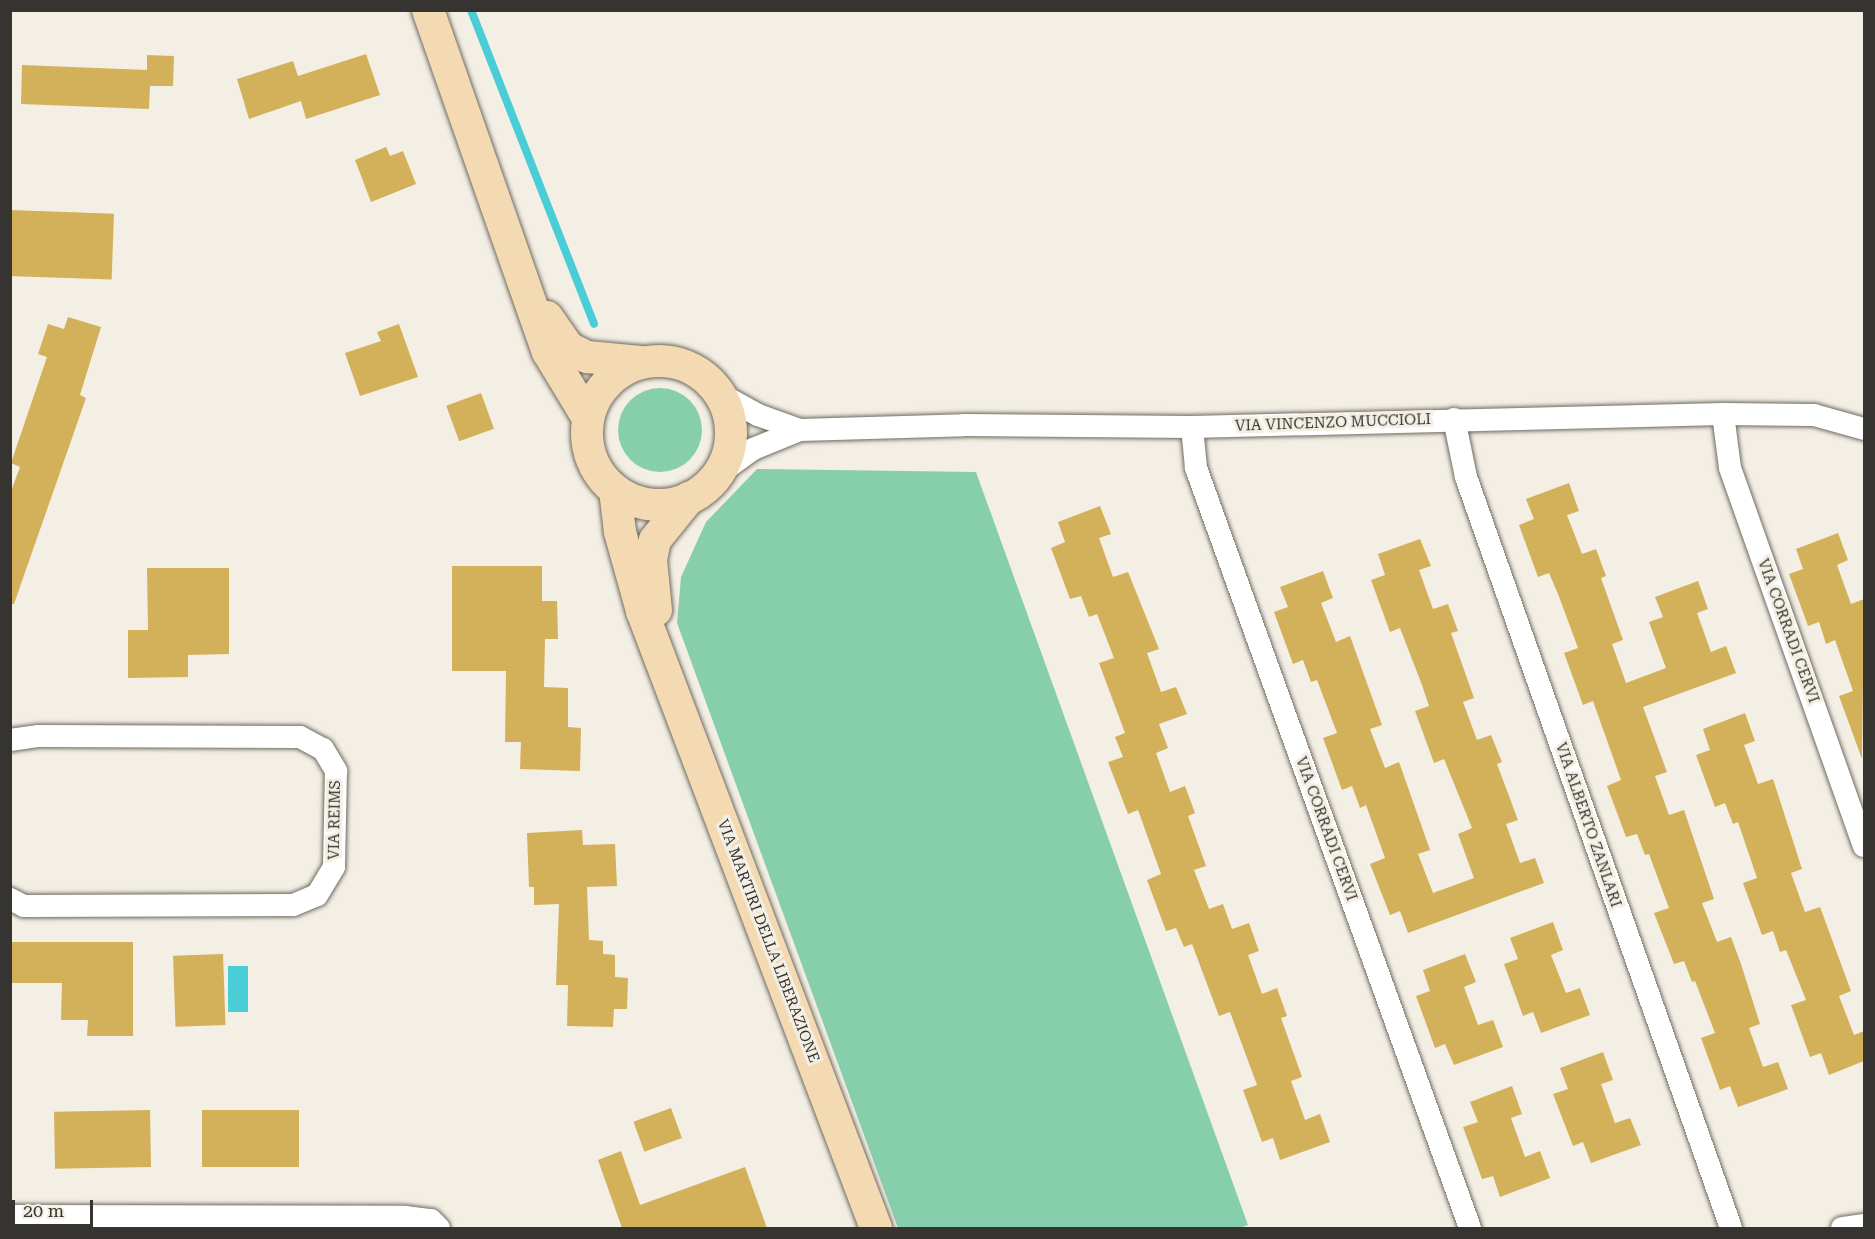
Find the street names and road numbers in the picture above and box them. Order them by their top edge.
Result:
street label: VIA VINCENZO MUCCIOLI [1235,411,1431,435]
street label: VIA CORRADI CERVI [1754,556,1822,706]
street label: VIA ALBERTO ZANLARI [1551,740,1625,910]
street label: VIA CORRADI CERVI [1292,754,1360,904]
street label: VIA REIMS [325,780,345,860]
street label: VIA MARTIRI DELLA LIBERAZIONE [713,817,823,1065]

